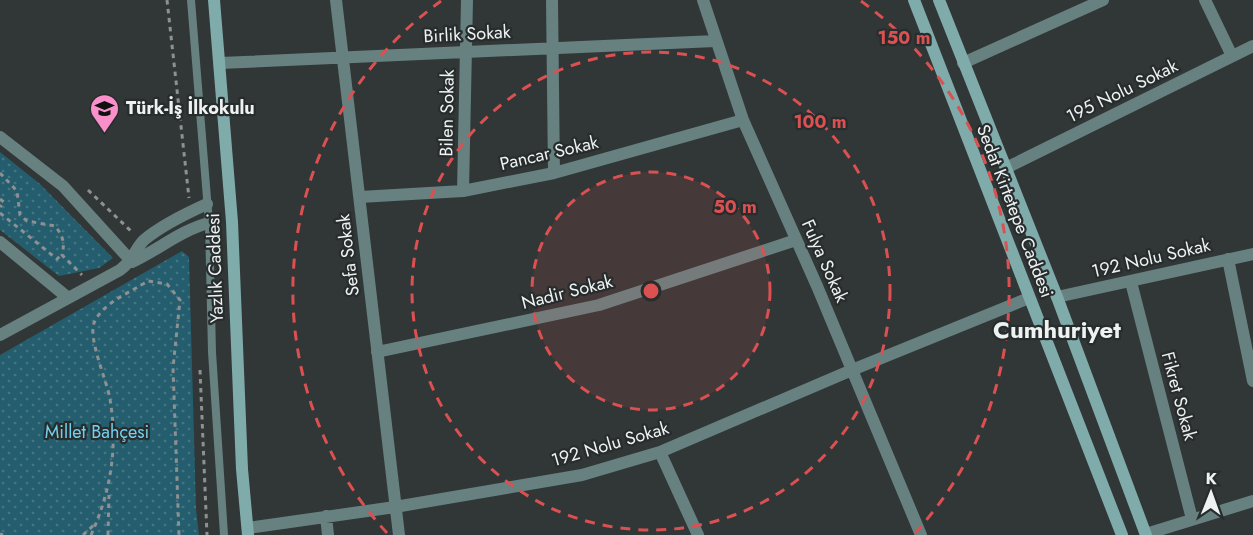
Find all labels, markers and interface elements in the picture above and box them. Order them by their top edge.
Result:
street label: Birlik Sokak [423,19,511,49]
text: 150 m [878,25,930,51]
street label: 195 Nolu Sokak [1062,53,1182,129]
street label: Bilen Sokak [433,69,461,157]
school or university icon: Türk-İş İlkokulu [89,92,121,134]
place label: Türk-İş İlkokulu [126,95,255,121]
text: 100 m [793,109,847,135]
street label: Sedat Kirtetepe Caddesi [970,121,1060,301]
street label: Pancar Sokak [497,129,601,177]
text: 50 m [713,194,757,220]
street label: Sefa Sokak [330,212,366,298]
street label: Yazlık Caddesi [200,213,230,323]
street label: Fulya Sokak [795,215,855,307]
street label: 192 Nolu Sokak [1089,232,1213,284]
street label: Nadir Sokak [519,268,615,316]
centre of rings [641,281,661,301]
district label: Cumhuriyet [993,312,1121,347]
street label: Fikret Sokak [1155,349,1203,443]
street label: 192 Nolu Sokak [548,415,672,473]
park label: Millet Bahçesi [45,419,149,445]
north arrow [1181,463,1241,523]
text: K [1205,467,1218,490]

